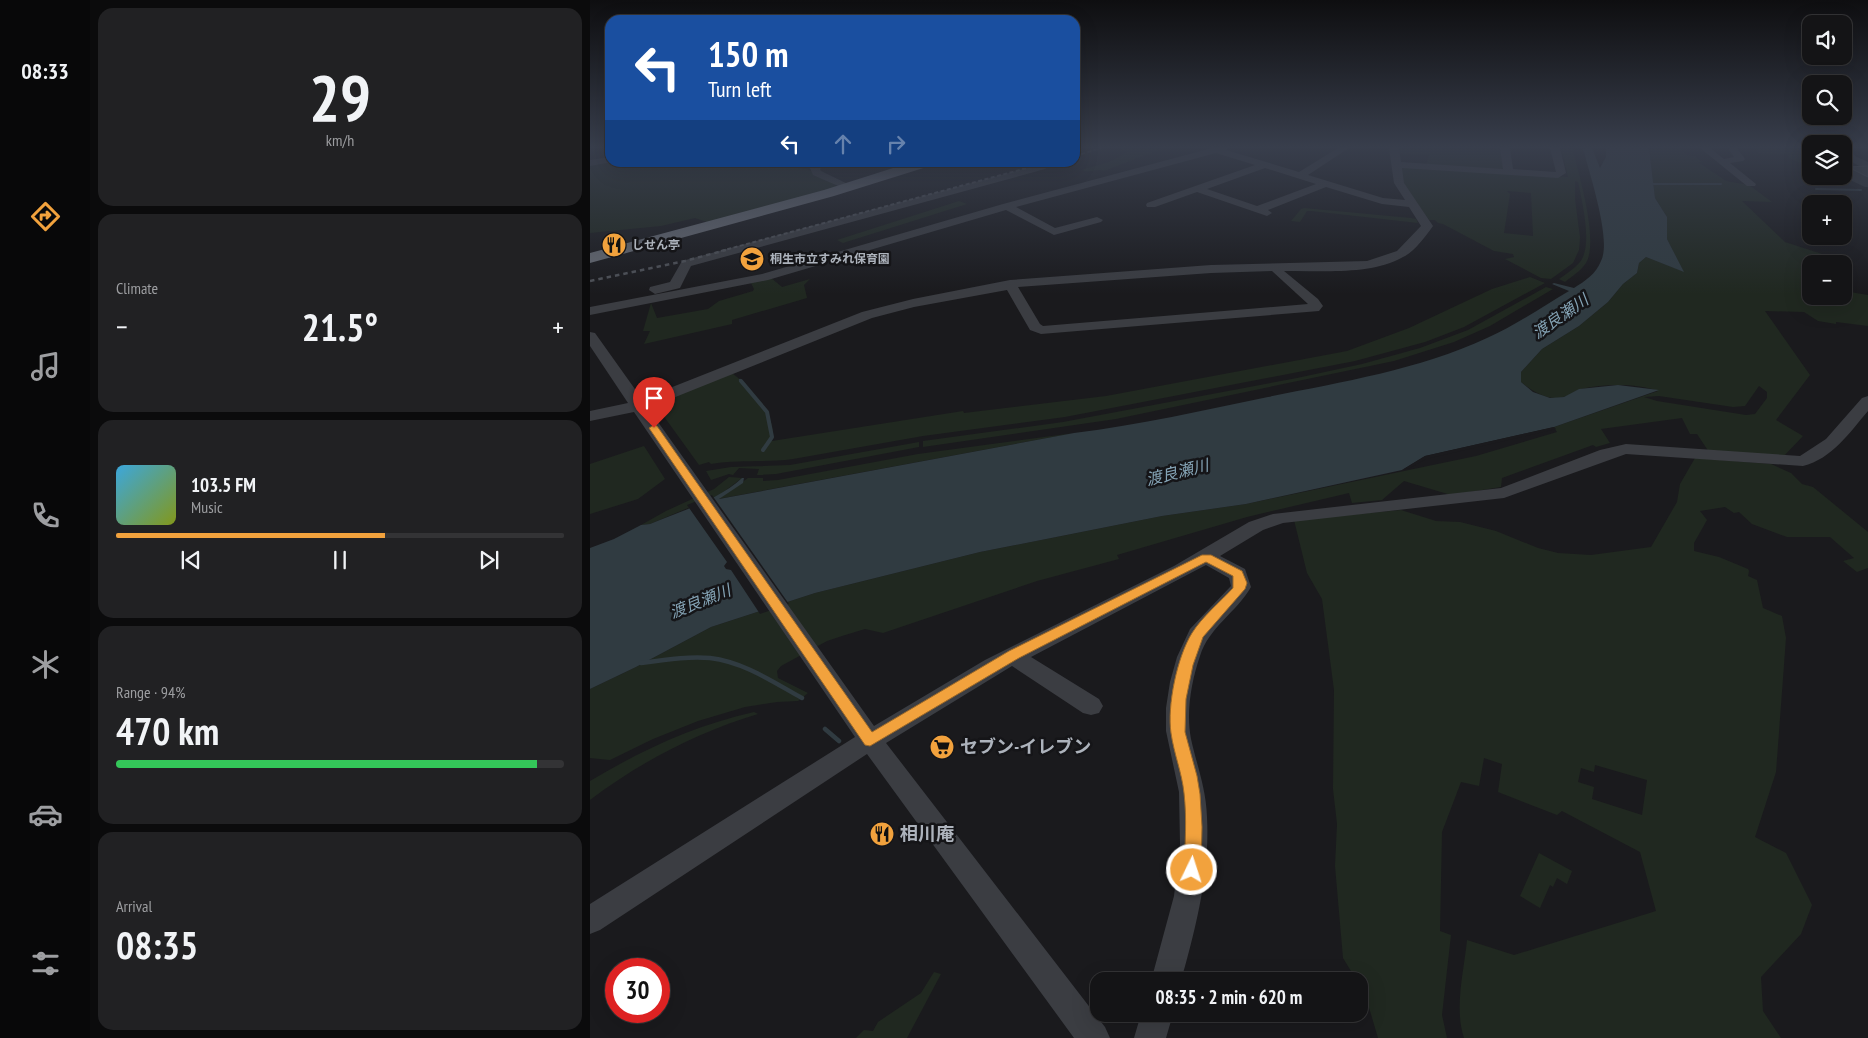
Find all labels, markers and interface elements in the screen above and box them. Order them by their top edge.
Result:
map controls [1802,15,1852,305]
button: sound [1802,15,1852,65]
text: 150 m [708,31,789,77]
icon: left [625,35,690,100]
text: 29 [309,55,371,139]
text: 08:33 [21,57,69,85]
text: Turn left [708,75,772,103]
button: search [1802,75,1852,125]
text: km/h [326,130,354,150]
icon: left [776,130,804,158]
icon: ahead [829,130,857,158]
icon: right [882,130,910,158]
button: layers [1802,135,1852,185]
button: + [1802,195,1852,245]
icon: directions [28,199,63,234]
restaurant icon: しせん亭 [601,232,627,258]
place label: しせん亭 [632,237,680,252]
school or university icon: 桐生市立すみれ保育園 [739,246,765,272]
place label: 桐生市立すみれ保育園 [770,251,890,266]
button: − [1802,255,1852,305]
text: Climate [116,278,158,298]
water label: 渡良瀬川 [1528,288,1594,343]
text: 21.5° [302,302,378,351]
text: − [116,308,128,345]
text: + [552,308,564,345]
icon: music [28,349,63,384]
pin [633,377,675,428]
icon: arrive [640,384,668,412]
water label: 渡良瀬川 [1144,454,1212,489]
text: 103.5 FM [191,473,256,497]
text: Music [191,497,223,517]
icon: phone [28,498,63,533]
icon: previous [177,546,205,574]
icon: pause [326,546,354,574]
icon: next [475,546,503,574]
water label: 渡良瀬川 [667,579,735,622]
icon: climate [28,647,63,682]
text: Range · 94% [116,682,185,702]
text: 470 km [116,706,219,755]
supermarket icon: セブン-イレブン [929,734,955,760]
place label: セブン-イレブン [960,735,1091,758]
icon: car [28,797,63,832]
restaurant icon: 相川庵 [869,821,895,847]
place label: 相川庵 [900,822,954,845]
position arrow [1165,843,1217,895]
text: Arrival [116,896,152,916]
text: 08:35 [116,920,198,969]
icon: filters [28,946,63,981]
speed limit sign: 30 [605,958,670,1023]
text: 08:35 · 2 min · 620 m [1156,985,1302,1009]

